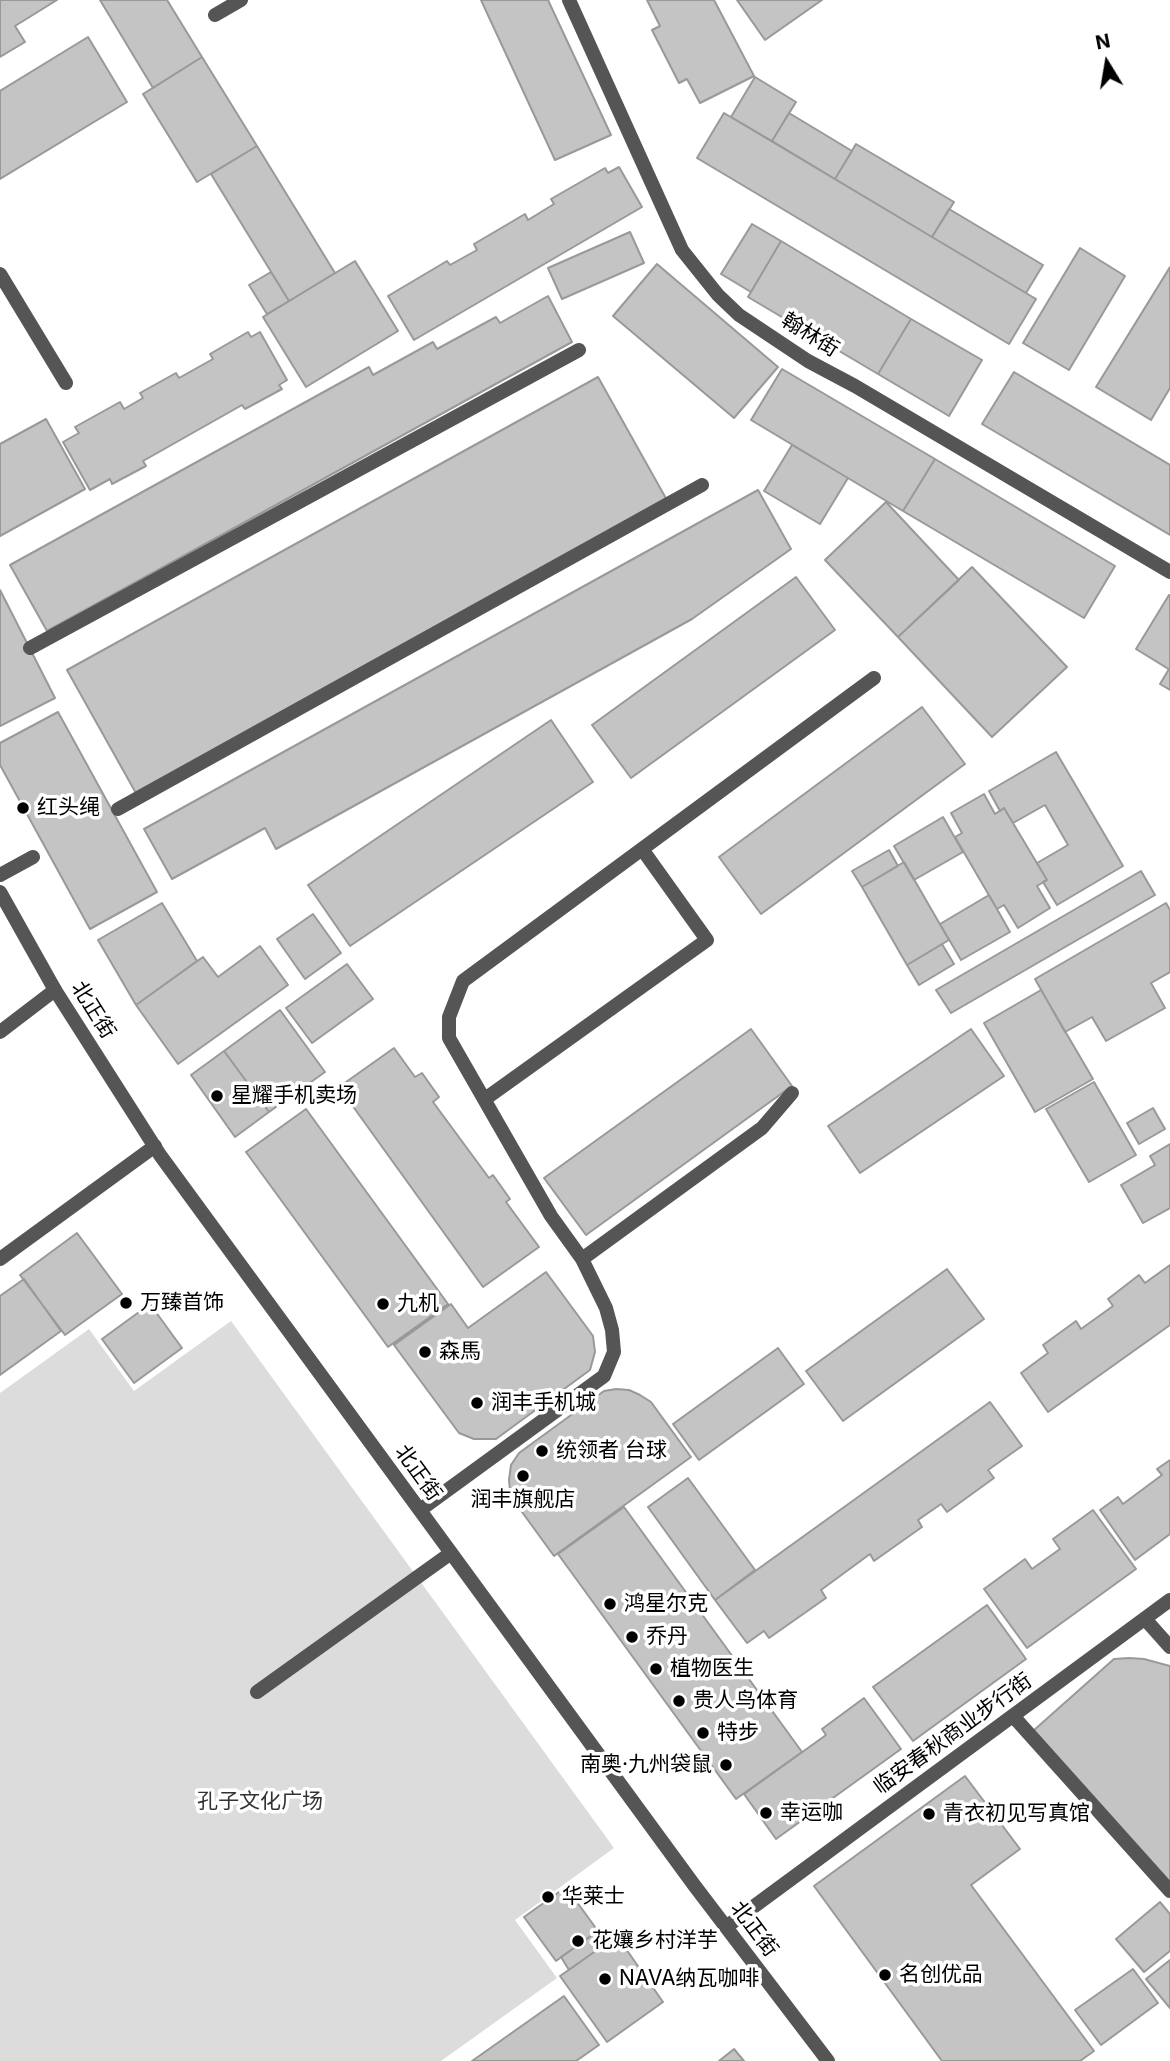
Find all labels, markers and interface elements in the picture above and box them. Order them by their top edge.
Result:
north arrow [1072,28,1142,98]
text: N [1094,29,1112,55]
street label: 翰林街 [777,308,843,362]
place label: 红头绳 [37,795,100,821]
marker: 红头绳 [15,800,31,816]
street label: 北正街 [66,977,120,1043]
place label: 星耀手机卖场 [231,1083,357,1109]
marker: 星耀手机卖场 [209,1088,225,1104]
place label: 万臻首饰 [140,1290,224,1316]
place label: 九机 [397,1291,439,1317]
marker: 万臻首饰 [118,1295,134,1311]
marker: 九机 [375,1296,391,1312]
place label: 森馬 [439,1339,481,1365]
marker: 森馬 [417,1344,433,1360]
place label: 润丰手机城 [491,1390,596,1416]
marker: 润丰手机城 [469,1395,485,1411]
place label: 统领者 台球 [556,1438,667,1464]
street label: 北正街 [389,1440,447,1506]
marker: 统领者 台球 [534,1443,550,1459]
marker: 润丰旗舰店 [515,1468,531,1484]
place label: 润丰旗舰店 [471,1487,575,1513]
place label: 鸿星尔克 [624,1591,708,1617]
marker: 鸿星尔克 [602,1596,618,1612]
place label: 乔丹 [646,1624,688,1650]
marker: 乔丹 [624,1629,640,1645]
place label: 植物医生 [670,1656,754,1682]
marker: 植物医生 [648,1661,664,1677]
street label: 临安春秋商业步行街 [869,1668,1037,1800]
place label: 贵人鸟体育 [693,1688,798,1714]
marker: 贵人鸟体育 [671,1693,687,1709]
place label: 特步 [717,1720,759,1746]
marker: 特步 [695,1725,711,1741]
place label: 南奥·九州袋鼠 [580,1752,712,1778]
marker: 南奥·九州袋鼠 [718,1757,734,1773]
park label: 孔子文化广场 [197,1789,323,1815]
place label: 幸运咖 [780,1800,843,1826]
place label: 青衣初见写真馆 [943,1801,1090,1827]
marker: 幸运咖 [758,1805,774,1821]
marker: 青衣初见写真馆 [921,1806,937,1822]
place label: 华莱士 [562,1884,625,1910]
marker: 华莱士 [540,1889,556,1905]
street label: 北正街 [725,1896,783,1962]
place label: 花孃乡村洋芋 [592,1928,718,1954]
marker: 花孃乡村洋芋 [570,1933,586,1949]
place label: 名创优品 [899,1962,983,1988]
place label: NAVA纳瓦咖啡 [619,1966,759,1992]
marker: 名创优品 [877,1967,893,1983]
marker: NAVA纳瓦咖啡 [597,1971,613,1987]

